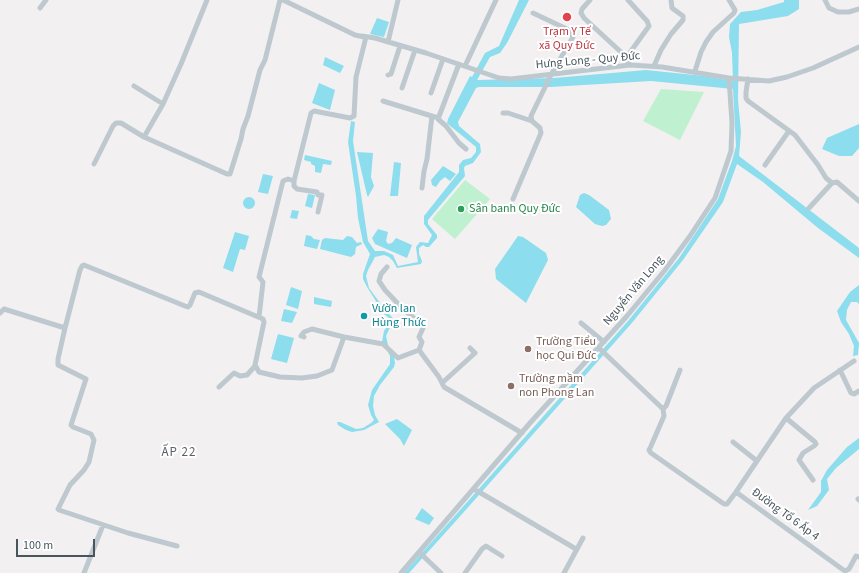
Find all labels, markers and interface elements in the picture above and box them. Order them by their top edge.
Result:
marker: Trạm Y Tế xã Quy Đức [561,11,573,23]
place label: Trạm Y Tế xã Quy Đức [539,25,595,53]
street label: Hưng Long - Quy Đức [535,49,641,73]
place label: Sân banh Quy Đức [469,202,561,216]
marker: Sân banh Quy Đức [456,204,466,214]
street label: Nguyễn Văn Long [601,253,667,329]
place label: Vườn lan Hùng Thức [372,302,426,330]
marker: Vườn lan Hùng Thức [359,311,369,321]
place label: Trường Tiểu học Qui Đức [536,335,596,363]
marker: Trường Tiểu học Qui Đức [523,344,533,354]
place label: Trường mầm non Phong Lan [519,372,594,400]
marker: Trường mầm non Phong Lan [506,381,516,391]
district label: ẤP 22 [162,445,196,461]
street label: Đường Tổ 6 Ấp 4 [748,486,822,544]
scale bar [18,531,97,557]
text: 100 m [23,537,53,554]

